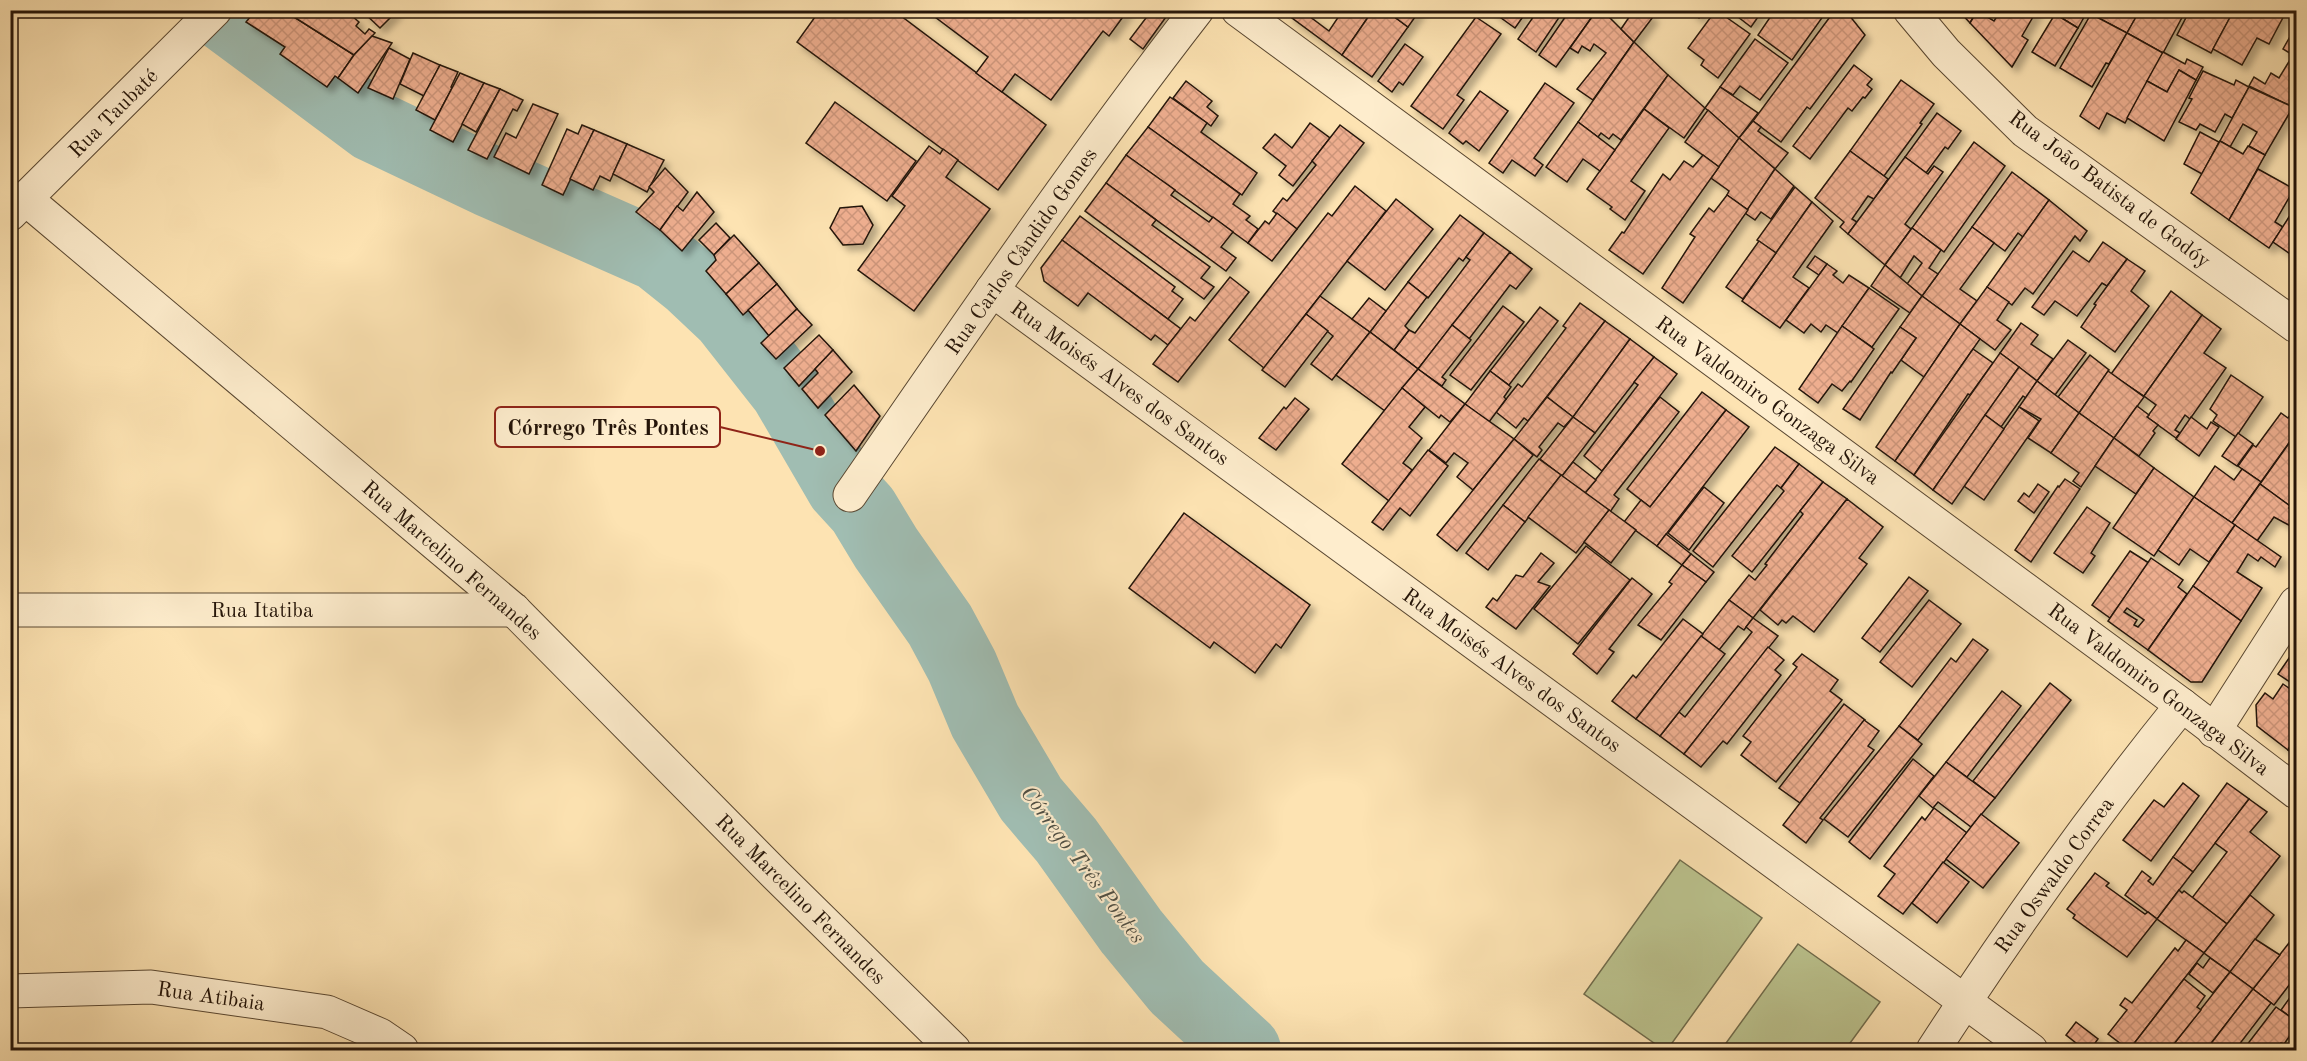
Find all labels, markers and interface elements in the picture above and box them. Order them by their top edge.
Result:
street label: Rua Taubaté [66,66,163,163]
street label: Rua João Batista de Godóy [2005,108,2214,273]
street label: Rua Carlos Cândido Gomes [943,145,1102,359]
street label: Rua Moisés Alves dos Santos [1006,298,1232,470]
street label: Rua Valdomiro Gonzaga Silva [1651,313,1883,489]
callout: Córrego Três Pontes [495,407,720,447]
text: Córrego Três Pontes [507,418,709,440]
street label: Rua Marcelino Fernandes [357,478,545,645]
street label: Rua Moisés Alves dos Santos [1398,585,1624,757]
street label: Rua Valdomiro Gonzaga Silva [2044,600,2273,780]
street label: Rua Itatiba [211,601,313,622]
water label: Córrego Três Pontes [1016,782,1149,948]
street label: Rua Oswaldo Correa [1992,794,2119,958]
street label: Rua Marcelino Fernandes [711,811,889,989]
street label: Rua Atibaia [155,980,266,1015]

